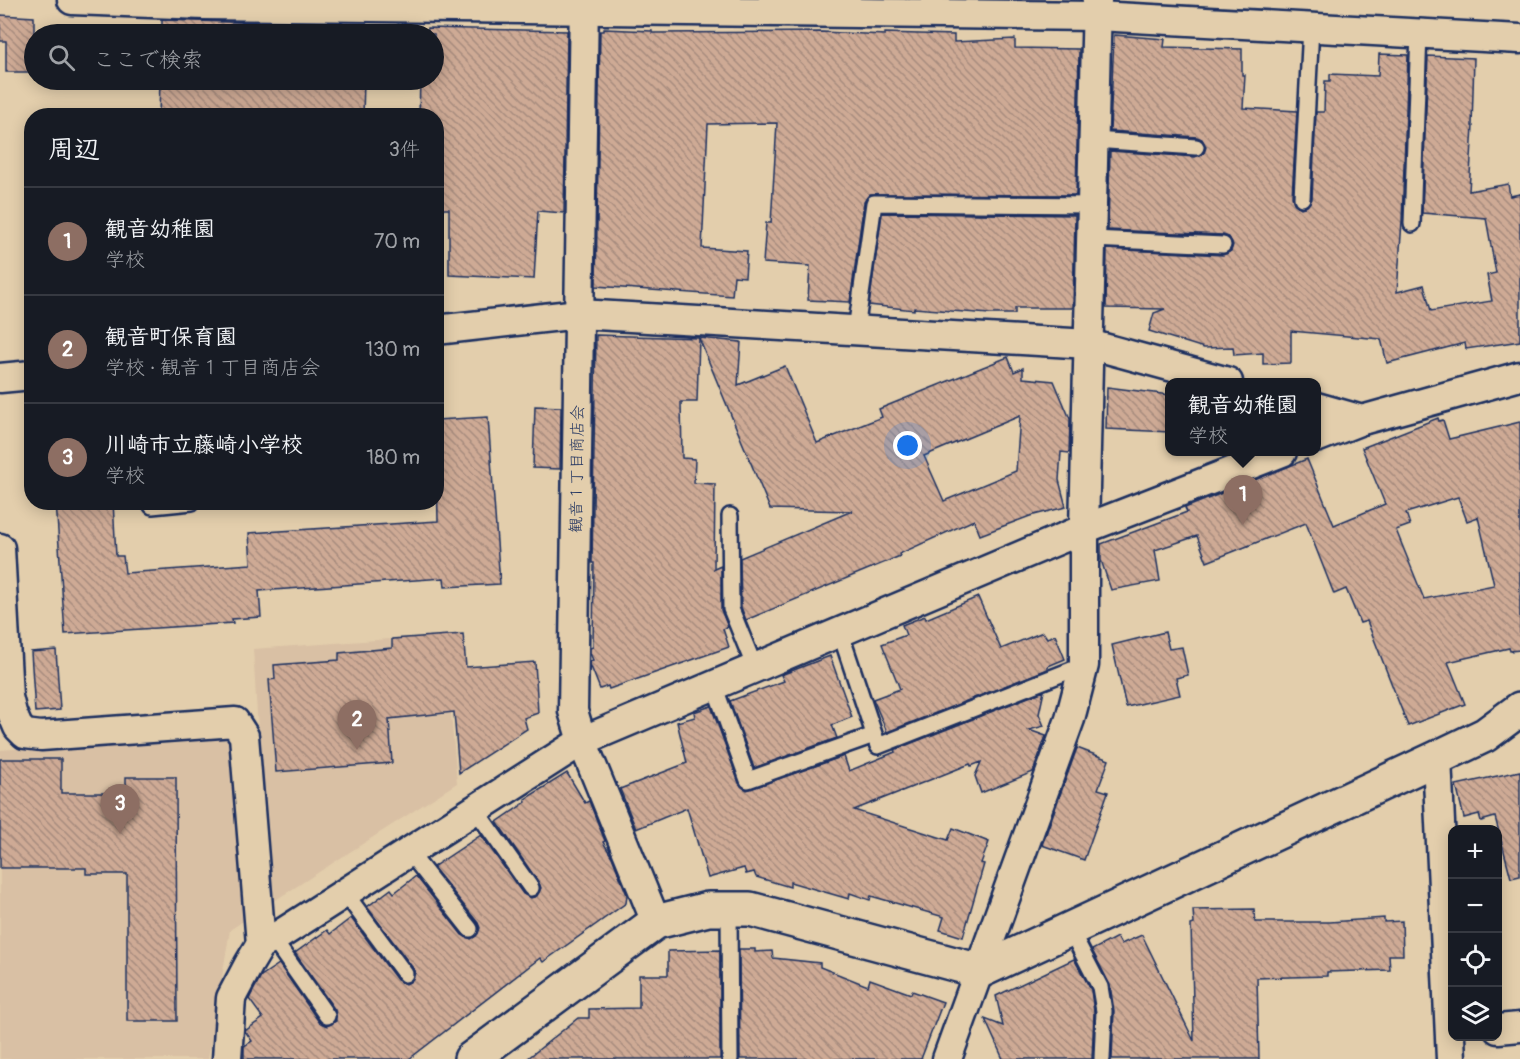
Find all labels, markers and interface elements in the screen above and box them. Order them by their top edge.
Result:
search box [24,24,444,90]
icon: search [45,41,78,74]
text: ここで検索 [93,46,203,74]
text: 周辺 [48,134,100,166]
text: 3件 [389,137,420,162]
text: 観音幼稚園 [105,215,215,243]
text: 1 [64,229,71,254]
text: 70 m [374,229,420,254]
text: 学校 [105,247,145,272]
text: 観音町保育園 [105,323,237,351]
text: 2 [62,337,73,362]
text: 130 m [365,337,420,362]
text: 学校 · 観音１丁目商店会 [105,355,320,380]
popup [1165,378,1321,456]
text: 観音幼稚園 [1188,391,1298,419]
street label: 観音１丁目商店会 [566,405,588,533]
text: 学校 [1188,423,1228,448]
text: 川崎市立藤崎小学校 [105,431,303,459]
your location [893,431,922,460]
text: 3 [62,445,73,470]
text: 180 m [366,445,420,470]
text: 学校 [105,463,145,488]
pin: 1 [1224,476,1262,525]
pin: 2 [338,700,376,750]
pin: 3 [100,784,140,834]
map controls [1448,825,1502,1041]
button: + [1448,825,1502,879]
button: − [1448,879,1502,933]
button: locate [1448,933,1502,987]
button: layers [1448,987,1502,1041]

